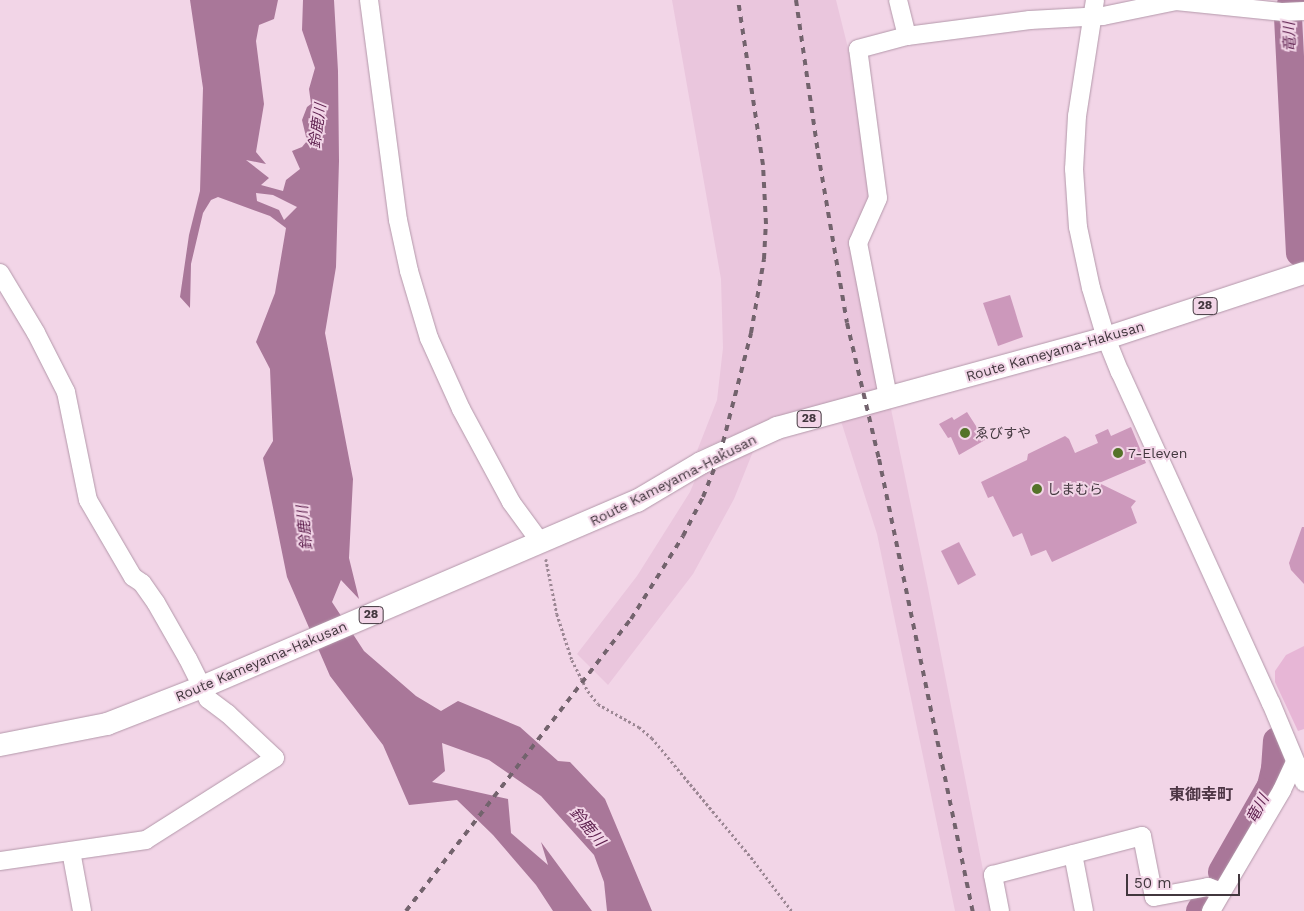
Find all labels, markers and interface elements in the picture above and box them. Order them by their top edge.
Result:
water label: 竜川 [1280,22,1300,52]
water label: 鈴鹿川 [306,102,330,150]
road number: 28 [1192,296,1218,316]
street label: Route Kameyama-Hakusan [964,317,1146,385]
road number: 28 [796,409,822,428]
place label: ゑびすや [975,425,1031,441]
marker: ゑびすや [959,427,971,439]
street label: Route Kameyama-Hakusan [587,431,759,529]
place label: 7-Eleven [1128,445,1187,461]
marker: 7-Eleven [1112,447,1124,459]
place label: しまむら [1047,481,1103,497]
marker: しまむら [1031,483,1043,495]
water label: 鈴鹿川 [294,505,316,551]
road number: 28 [358,606,384,624]
street label: Route Kameyama-Hakusan [173,617,349,705]
district label: 東御幸町 [1169,785,1233,805]
water label: 竜川 [1243,792,1273,826]
water label: 鈴鹿川 [566,804,608,850]
scale bar [1129,864,1243,896]
text: 50 m [1134,874,1171,892]

